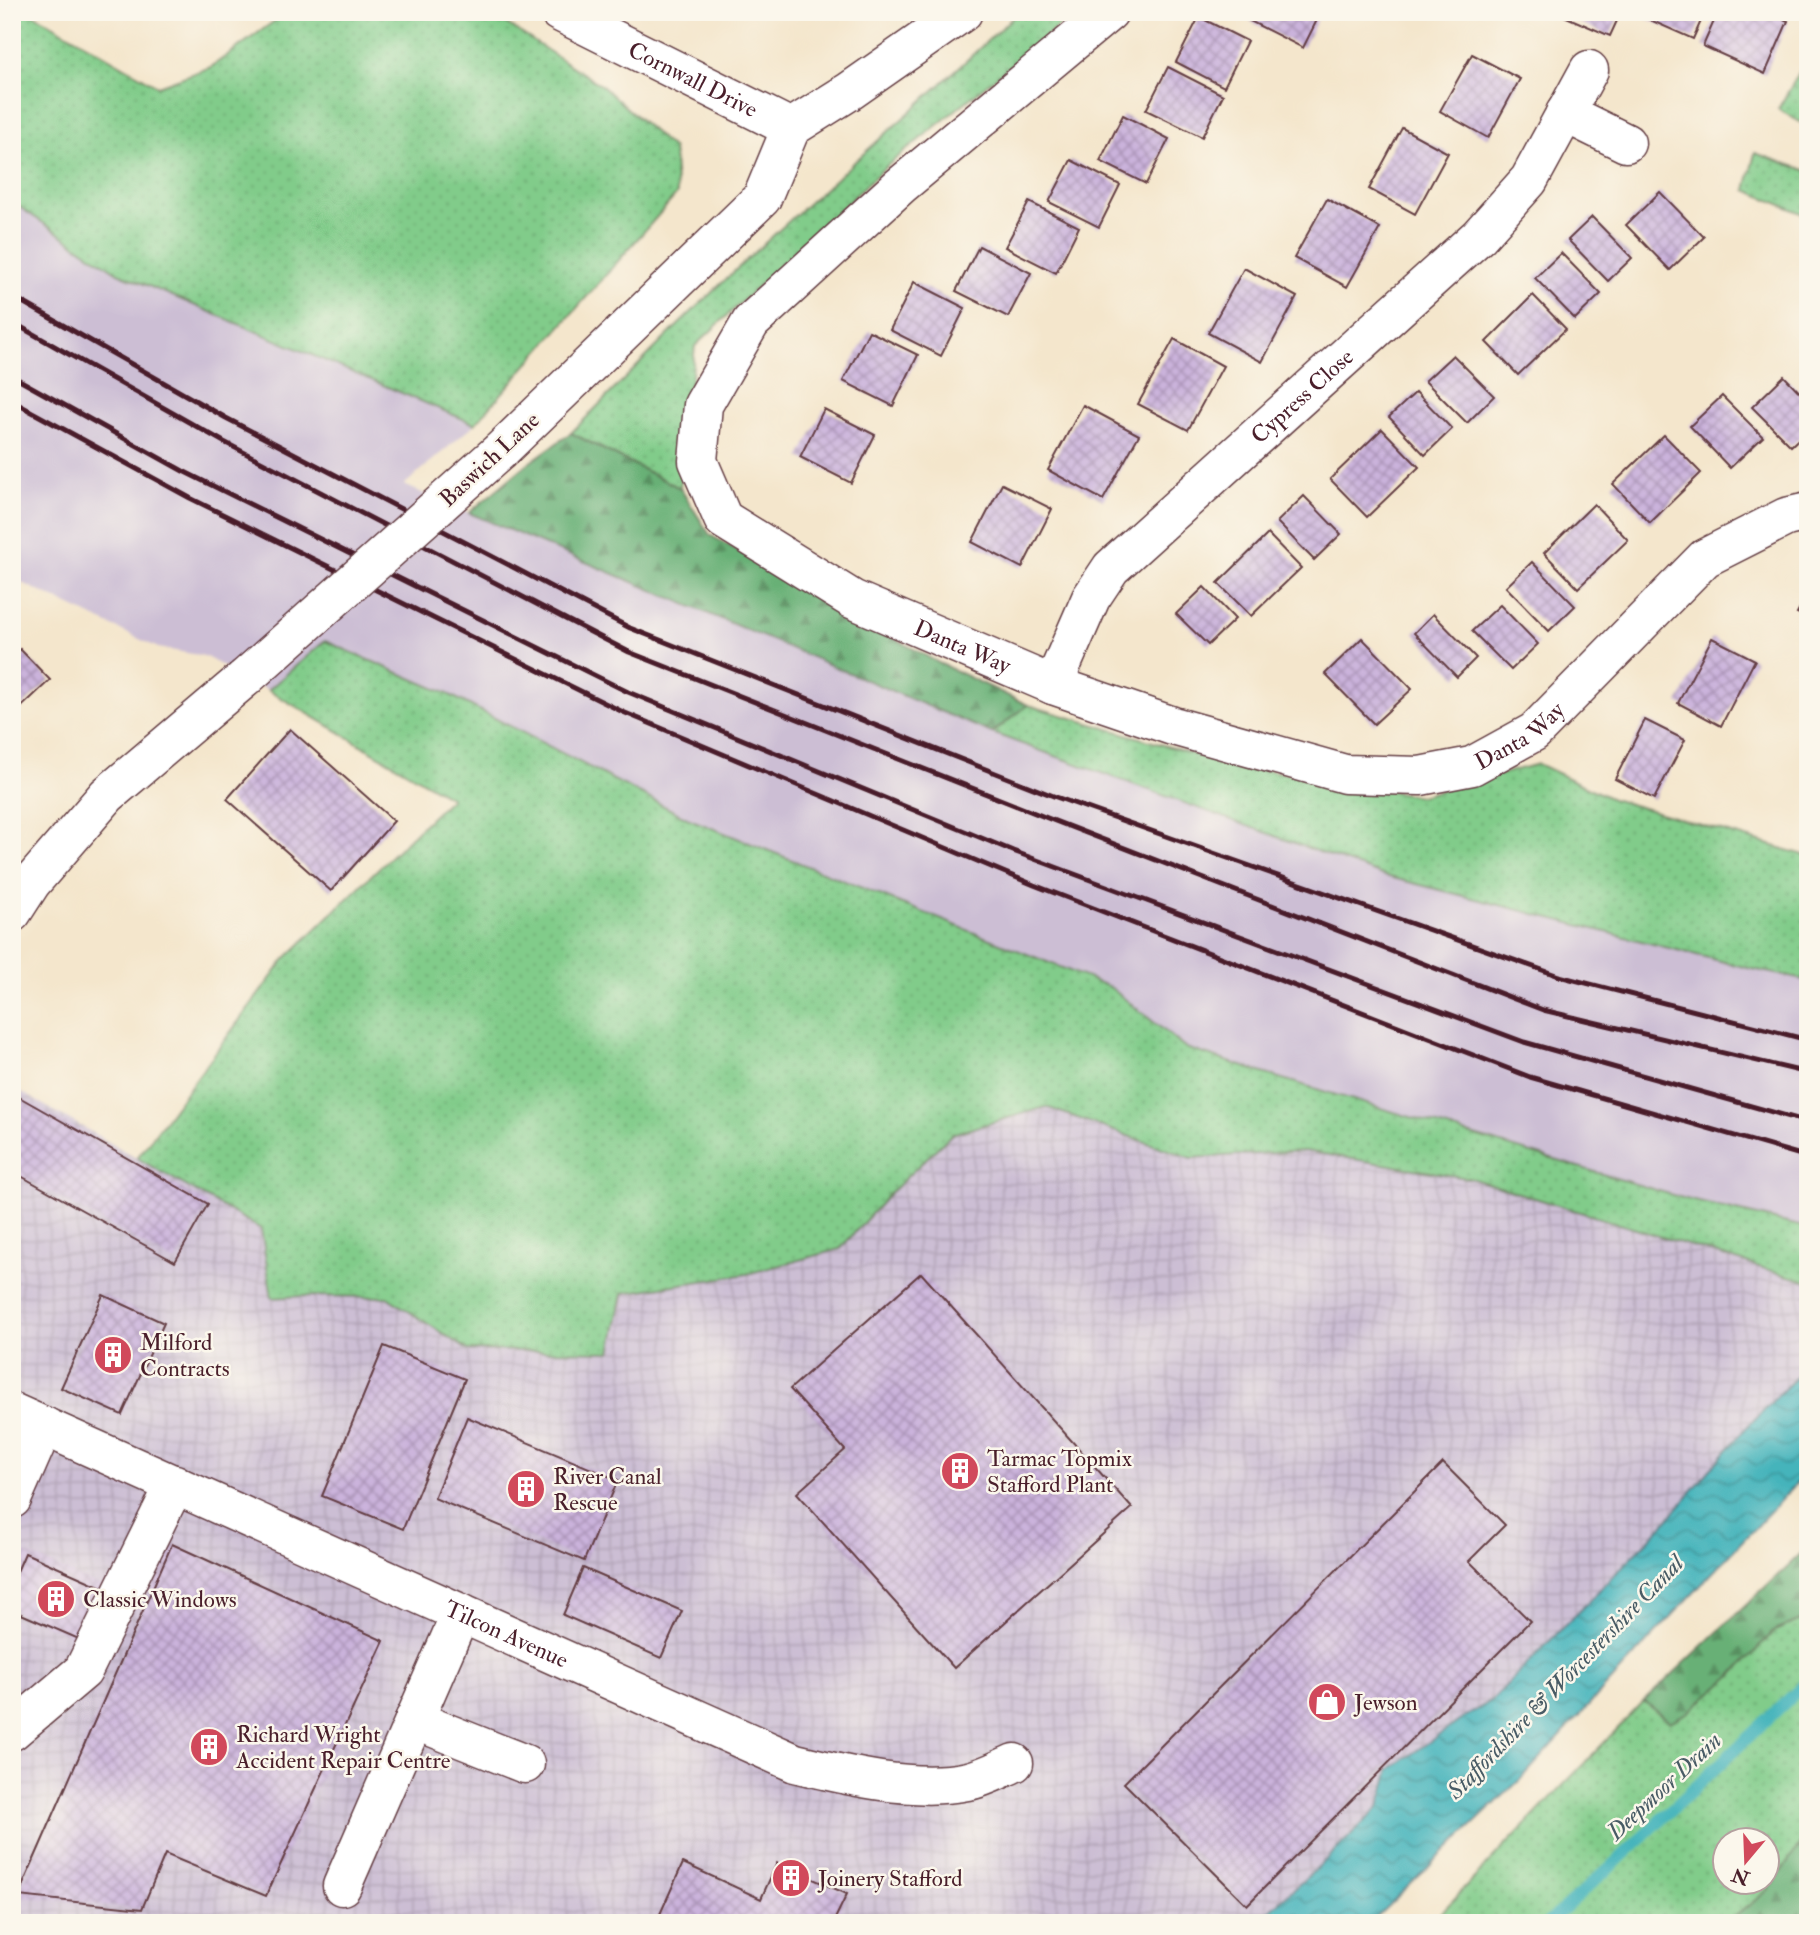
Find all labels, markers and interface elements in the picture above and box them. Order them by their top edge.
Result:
street label: Cornwall Drive [623,35,763,124]
street label: Cypress Close [1245,342,1360,450]
street label: Baswich Lane [433,405,546,513]
street label: Danta Way [910,613,1016,681]
street label: Danta Way [1470,695,1571,777]
place label: Milford Contracts [140,1328,230,1383]
building icon: Milford Contracts [92,1334,134,1376]
place label: Tarmac Topmix Stafford Plant [987,1444,1132,1499]
building icon: Tarmac Topmix Stafford Plant [939,1450,981,1492]
place label: River Canal Rescue [553,1462,662,1517]
building icon: River Canal Rescue [505,1468,547,1510]
water label: Staffordshire & Worcestershire Canal [1440,1547,1692,1807]
building icon: Classic Windows [35,1578,77,1620]
place label: Classic Windows [83,1585,237,1614]
street label: Tilcon Avenue [440,1594,573,1675]
shop icon: Jewson [1306,1681,1348,1723]
place label: Jewson [1353,1688,1418,1717]
place label: Richard Wright Accident Repair Centre [235,1720,451,1776]
water label: Deepmoor Drain [1600,1725,1728,1848]
building icon: Richard Wright Accident Repair Centre [188,1726,230,1768]
north arrow [1712,1826,1782,1896]
building icon: Joinery Stafford [770,1857,812,1899]
text: N [1728,1862,1754,1891]
place label: Joinery Stafford [817,1864,963,1893]

